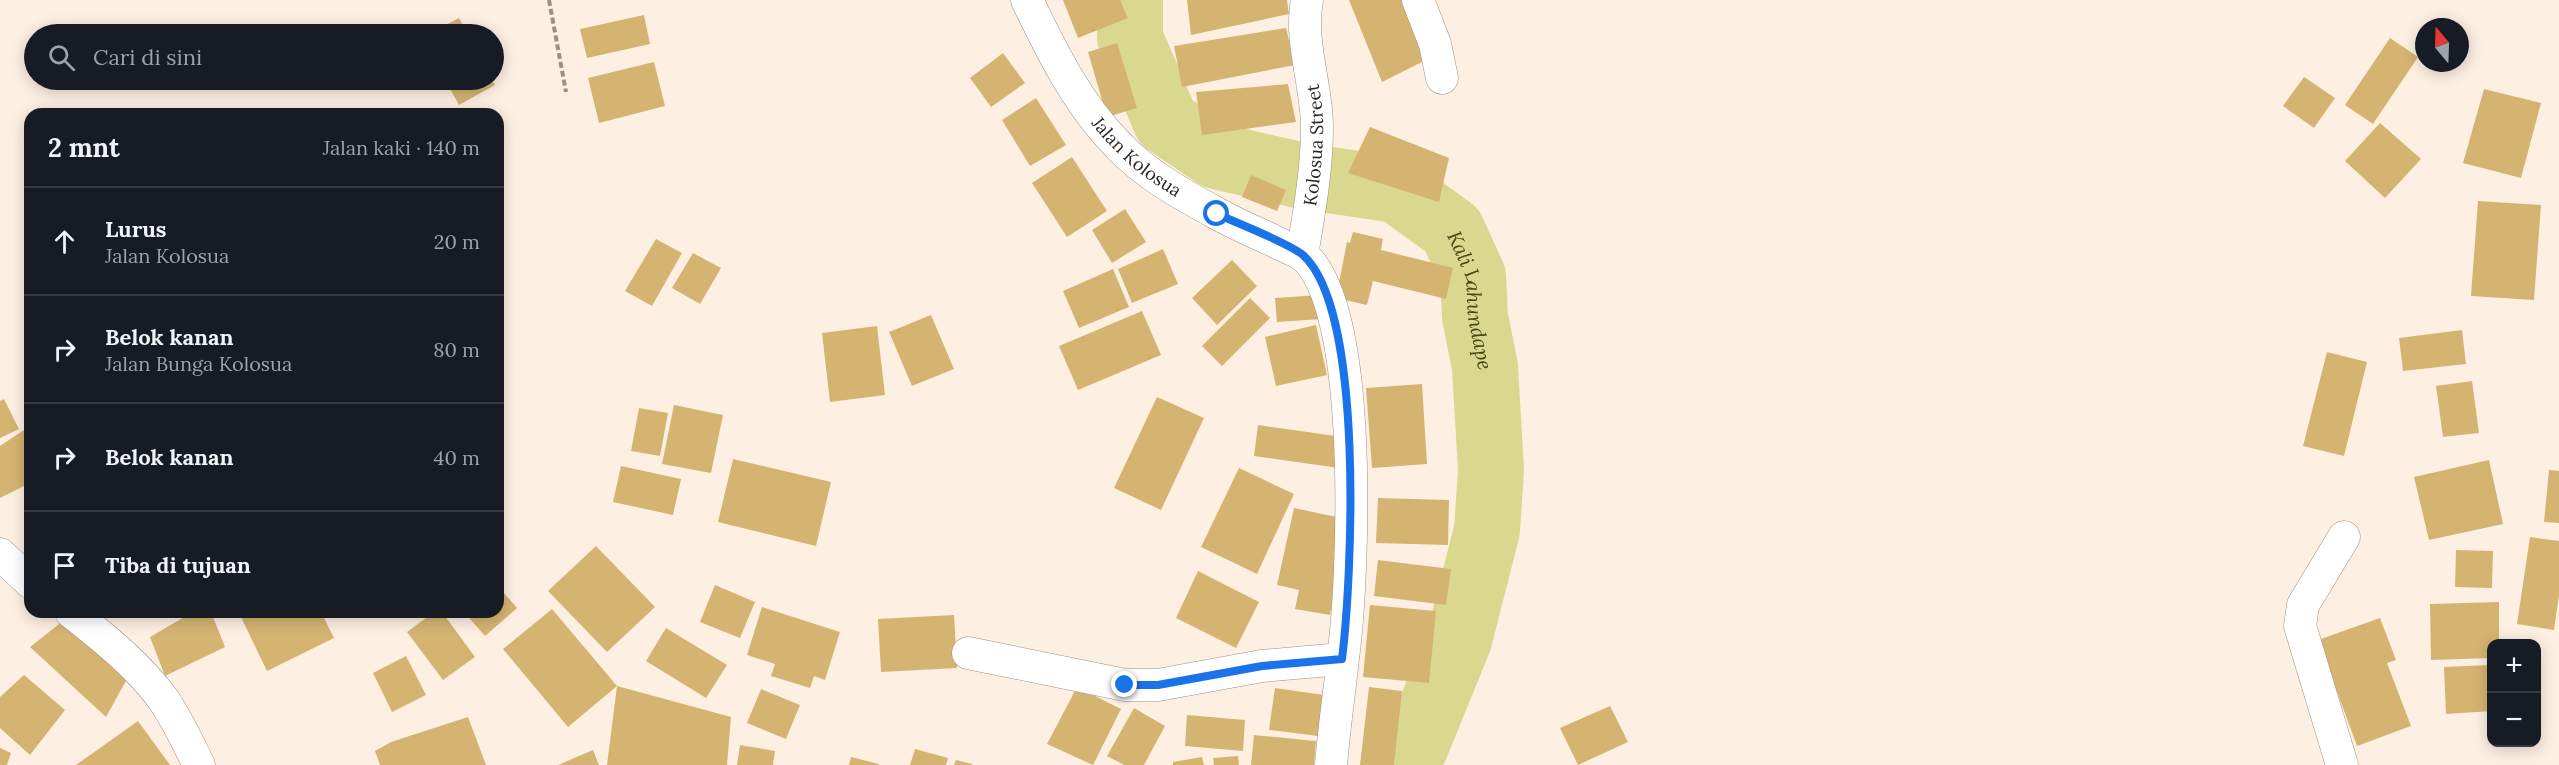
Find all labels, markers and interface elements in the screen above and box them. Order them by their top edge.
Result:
north arrow [2415,18,2469,72]
search box [24,24,504,90]
icon: search [45,41,78,74]
text: Cari di sini [93,43,202,71]
street label: Kolosua Street [1298,82,1328,207]
street label: Jalan Kolosua [1086,111,1186,202]
text: 2 mnt [48,131,120,164]
text: Jalan kaki · 140 m [323,135,480,160]
route start [1203,200,1229,226]
text: Lurus [105,215,167,243]
icon: ahead [48,225,81,258]
water label: Kali Lahundape [1442,227,1498,372]
text: 20 m [434,229,480,254]
text: Jalan Kolosua [105,243,229,268]
text: Belok kanan [105,323,234,351]
icon: right [48,333,81,366]
text: 80 m [433,337,480,362]
text: Jalan Bunga Kolosua [105,351,292,376]
icon: right [48,441,81,474]
text: Belok kanan [105,443,234,471]
text: 40 m [434,445,480,470]
icon: arrive [48,549,81,582]
text: Tiba di tujuan [105,551,251,579]
map controls [2487,639,2541,747]
button: + [2487,639,2541,693]
route end [1111,671,1137,697]
button: − [2487,693,2541,747]

